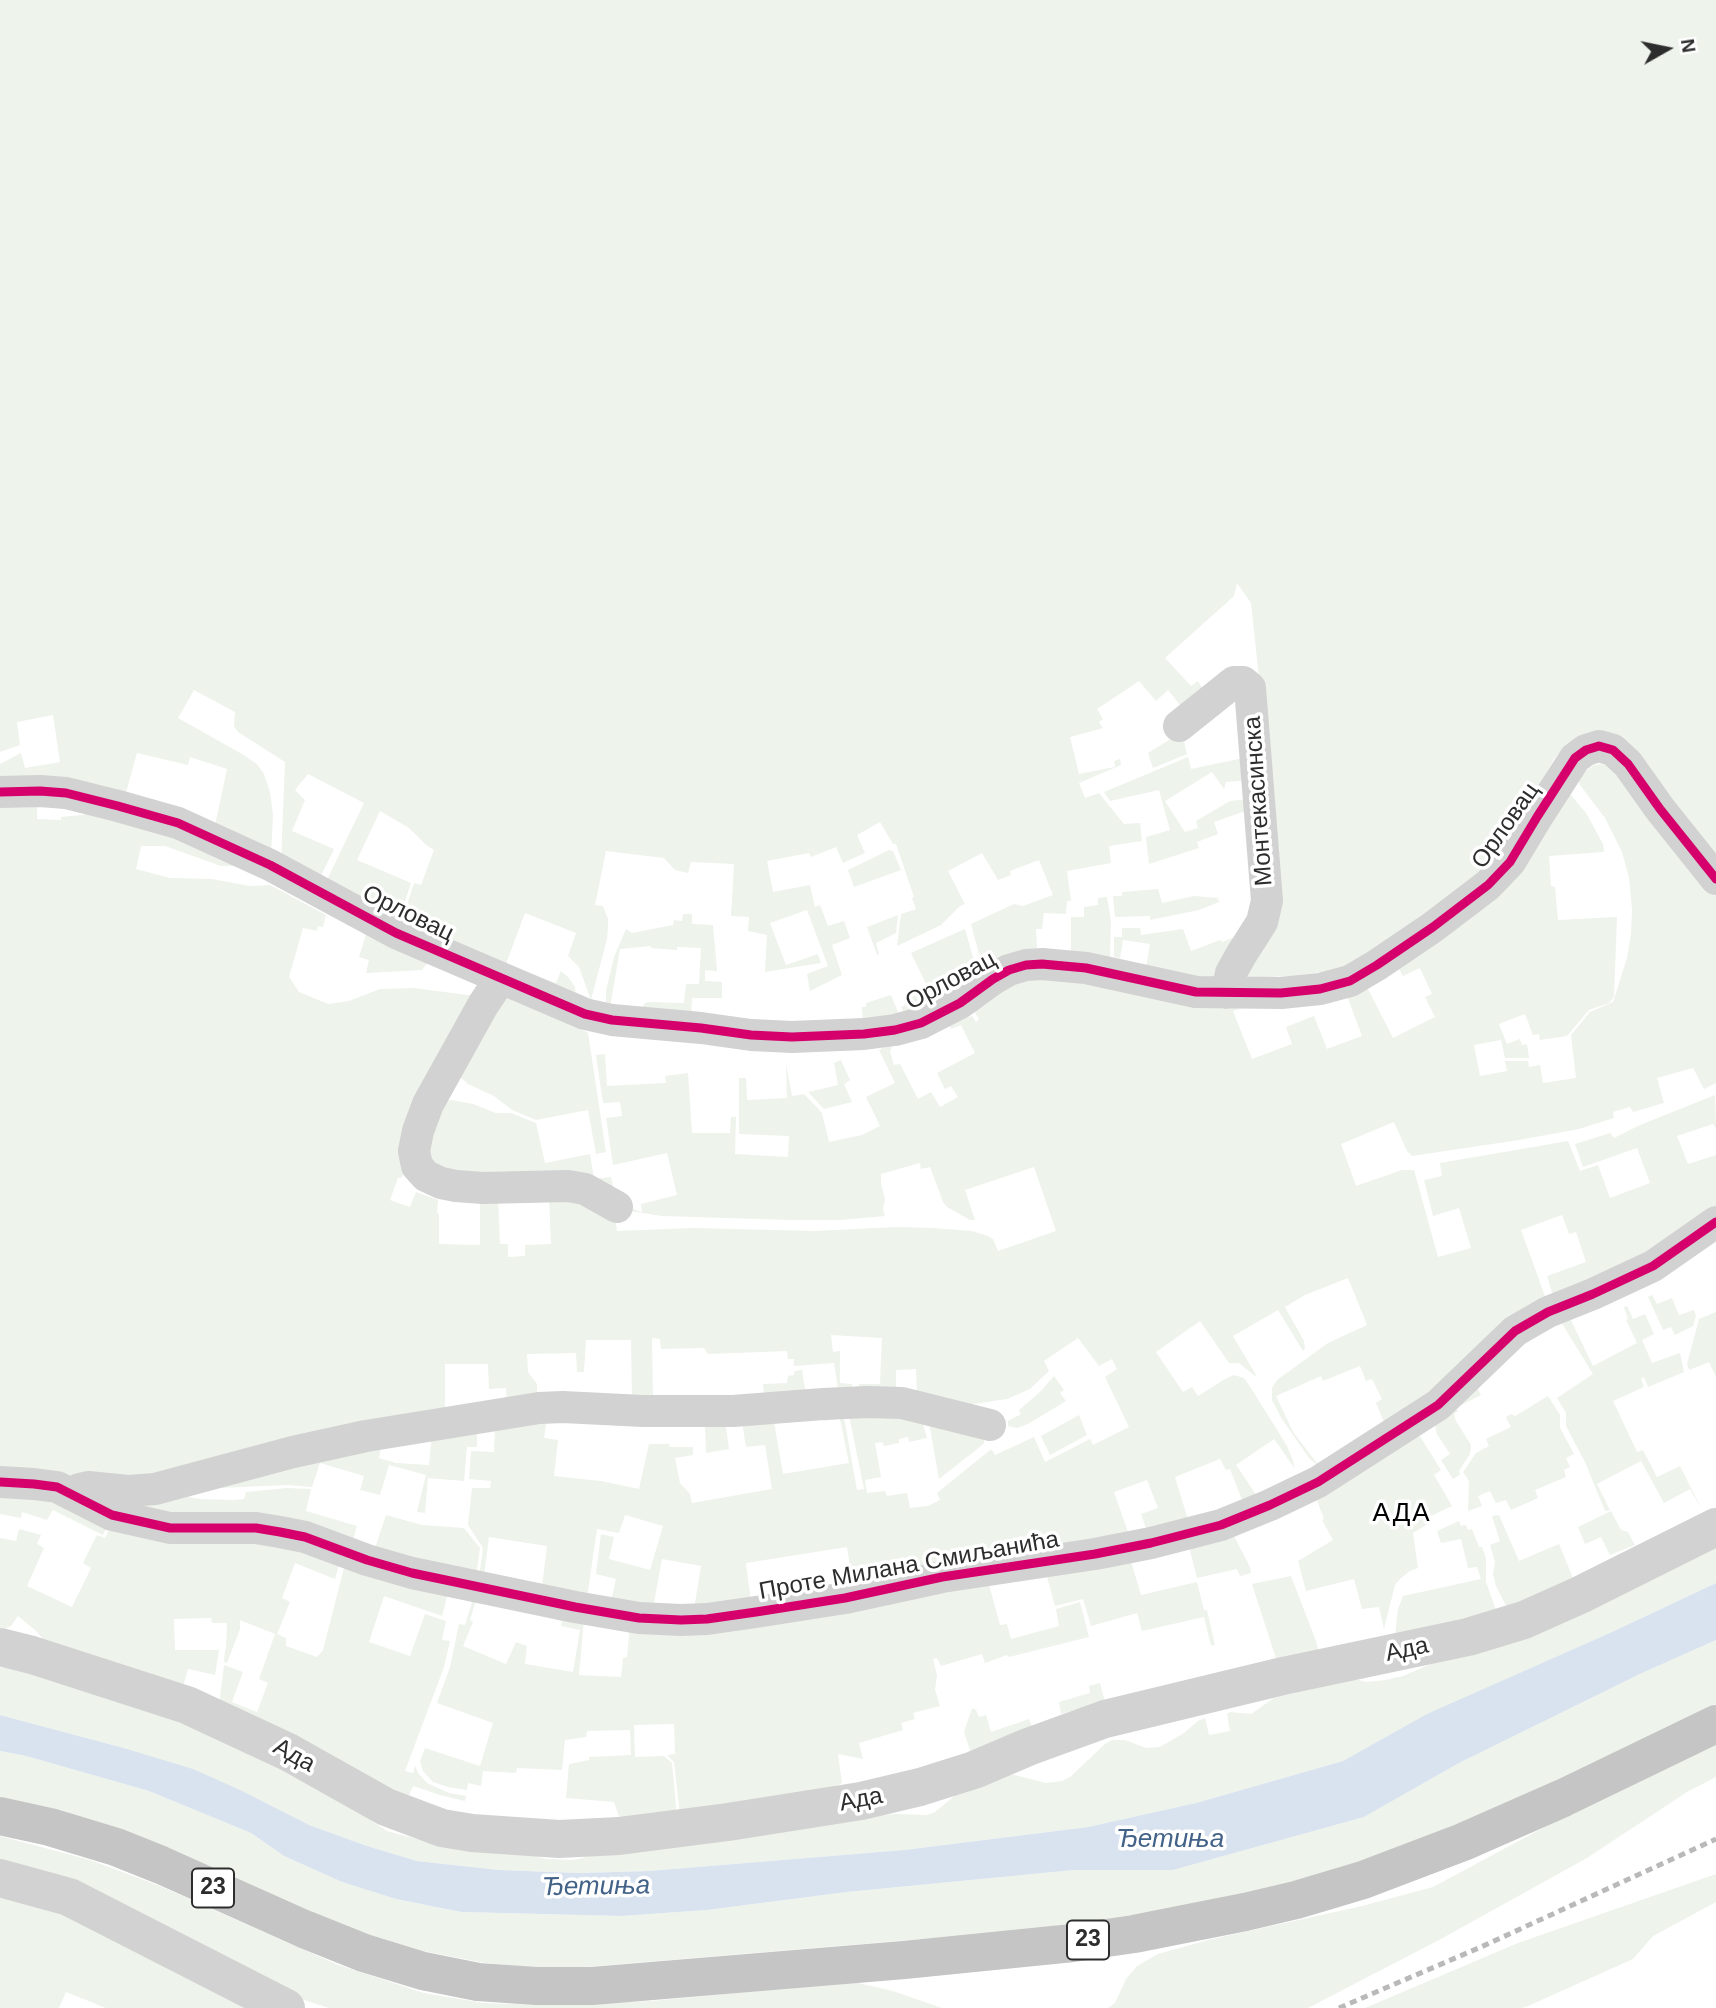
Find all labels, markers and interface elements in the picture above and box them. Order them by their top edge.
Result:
north arrow [1632,14,1702,84]
text: N [1677,37,1700,54]
street label: Монтекасинска [1239,715,1279,887]
street label: Орловац [1466,777,1546,875]
street label: Орловац [357,879,459,949]
street label: Орловац [901,945,1001,1017]
district label: АДА [1373,1498,1431,1530]
street label: Проте Милана Смиљанића [757,1525,1061,1607]
street label: Ада [1383,1631,1431,1669]
street label: Ада [268,1733,320,1779]
street label: Ада [837,1782,885,1818]
water label: Ђетиња [1116,1824,1224,1856]
road number: 23 [192,1868,234,1908]
water label: Ђетиња [542,1870,650,1904]
road number: 23 [1067,1921,1109,1960]

